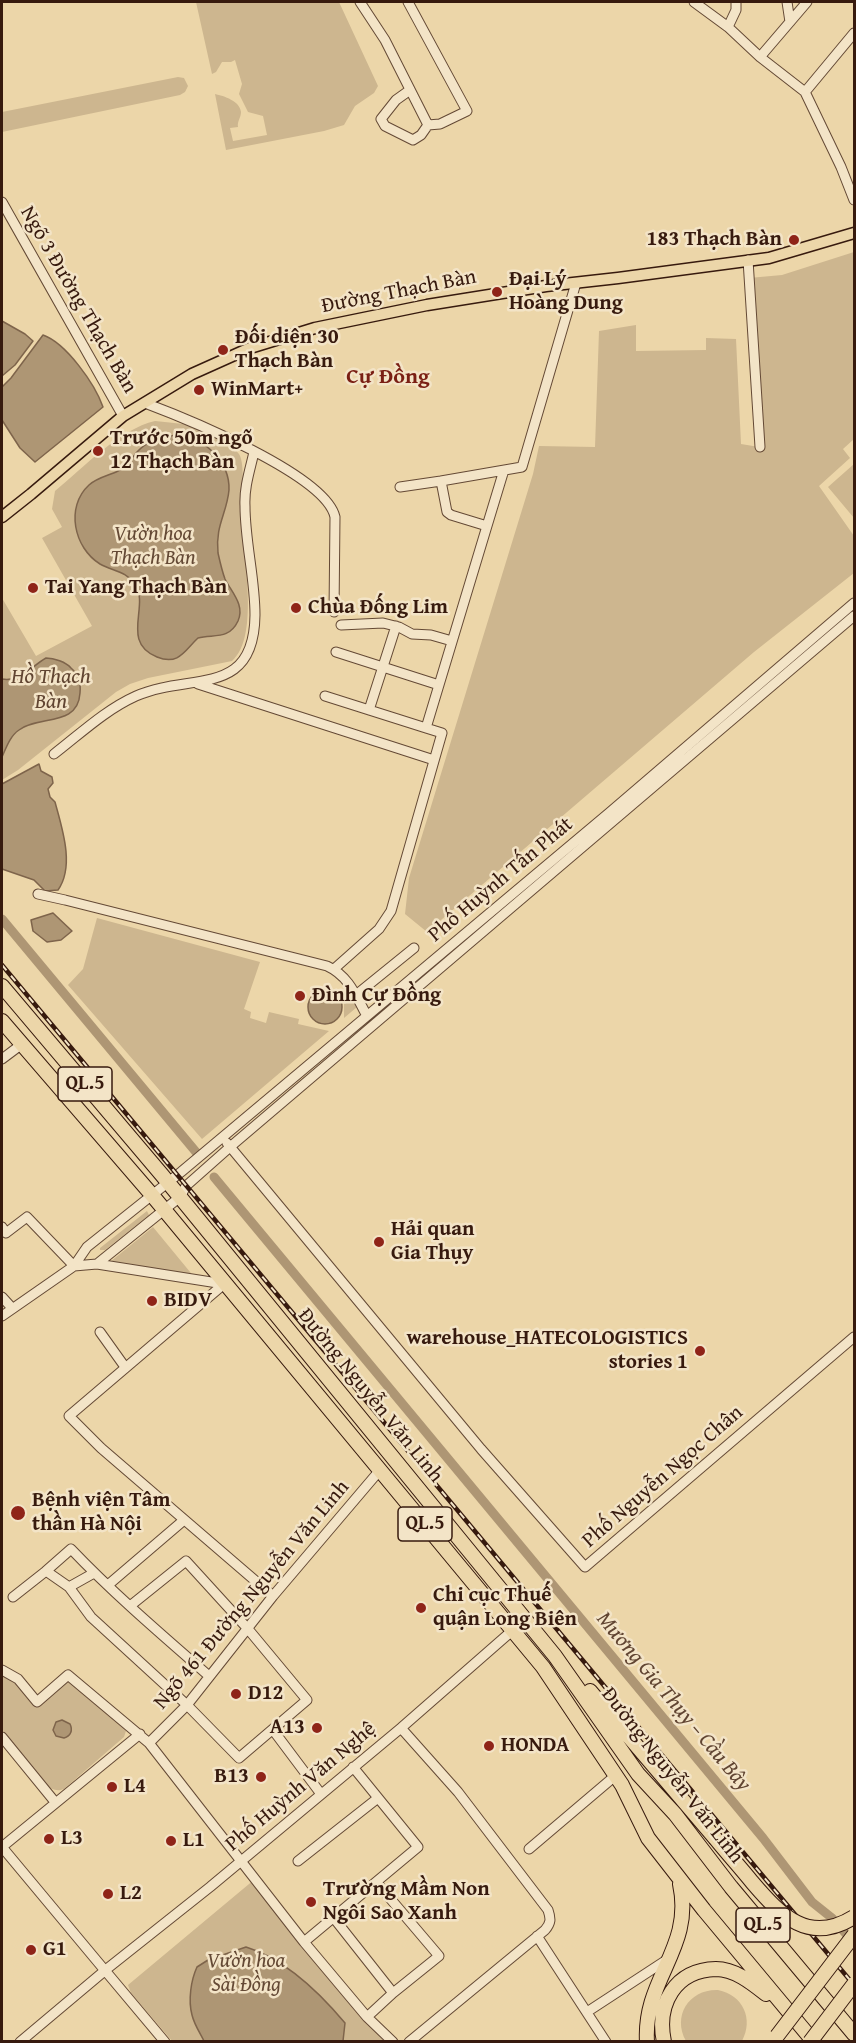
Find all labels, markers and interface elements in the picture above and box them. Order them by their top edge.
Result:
street label: Ngõ 3 Đường Thạch Bàn [14,202,142,398]
place label: 183 Thạch Bàn [647,227,782,253]
marker: 183 Thạch Bàn [787,233,801,247]
street label: Đường Thạch Bàn [319,265,479,319]
place label: Đại Lý Hoàng Dung [509,267,623,317]
marker: Đại Lý Hoàng Dung [490,285,504,299]
place label: Đối diện 30 Thạch Bàn [235,325,339,375]
marker: Đối diện 30 Thạch Bàn [216,343,230,357]
district label: Cự Đồng [346,364,430,390]
place label: WinMart+ [211,377,303,403]
marker: WinMart+ [192,383,206,397]
place label: Trước 50m ngõ 12 Thạch Bàn [110,426,253,476]
marker: Trước 50m ngõ 12 Thạch Bàn [91,444,105,458]
park label: Vườn hoa Thạch Bàn [110,522,196,572]
place label: Tai Yang Thạch Bàn [45,575,227,601]
marker: Tai Yang Thạch Bàn [26,581,40,595]
place label: Chùa Đống Lim [308,595,448,621]
marker: Chùa Đống Lim [289,601,303,615]
water label: Hồ Thạch Bàn [11,664,91,716]
street label: Phố Huỳnh Tấn Phát [424,812,578,948]
place label: Đình Cự Đồng [312,983,441,1009]
marker: Đình Cự Đồng [293,989,307,1003]
road number: QL.5 [58,1067,112,1101]
place label: Hải quan Gia Thụy [391,1217,474,1267]
marker: Hải quan Gia Thụy [372,1235,386,1249]
place label: BIDV [164,1288,212,1314]
marker: BIDV [145,1294,159,1308]
street label: Đường Nguyễn Văn Linh [292,1304,448,1488]
place label: warehouse_HATECOLOGISTICS stories 1 [406,1326,688,1376]
marker: warehouse_HATECOLOGISTICS stories 1 [693,1344,707,1358]
street label: Phố Nguyễn Ngọc Chân [578,1400,748,1554]
street label: Ngõ 461 Đường Nguyễn Văn Linh [149,1475,355,1715]
place label: Bệnh viện Tâm thần Hà Nội [32,1488,171,1538]
marker: Bệnh viện Tâm thần Hà Nội [9,1504,27,1522]
road number: QL.5 [398,1507,452,1541]
place label: Chi cục Thuế quận Long Biên [433,1583,577,1633]
marker: Chi cục Thuế quận Long Biên [414,1601,428,1615]
water label: Mương Gia Thụy – Cầu Bây [590,1607,756,1797]
place label: D12 [248,1681,283,1707]
street label: Đường Nguyễn Văn Linh [595,1683,749,1869]
marker: D12 [229,1687,243,1701]
place label: A13 [270,1715,305,1741]
street label: Phố Huỳnh Văn Nghệ [221,1717,381,1857]
marker: A13 [310,1721,324,1735]
place label: HONDA [501,1733,569,1759]
marker: HONDA [482,1739,496,1753]
place label: B13 [214,1764,249,1790]
marker: B13 [254,1770,268,1784]
place label: L4 [124,1774,146,1800]
marker: L4 [105,1780,119,1794]
place label: L3 [61,1826,83,1852]
place label: L1 [183,1828,205,1854]
marker: L3 [42,1832,56,1846]
marker: L1 [164,1834,178,1848]
place label: Trường Mầm Non Ngôi Sao Xanh [323,1877,490,1927]
place label: L2 [120,1881,142,1907]
marker: L2 [101,1887,115,1901]
marker: Trường Mầm Non Ngôi Sao Xanh [304,1895,318,1909]
road number: QL.5 [736,1908,790,1942]
place label: G1 [43,1937,67,1963]
marker: G1 [24,1943,38,1957]
park label: Vườn hoa Sài Đồng [207,1949,285,1999]

